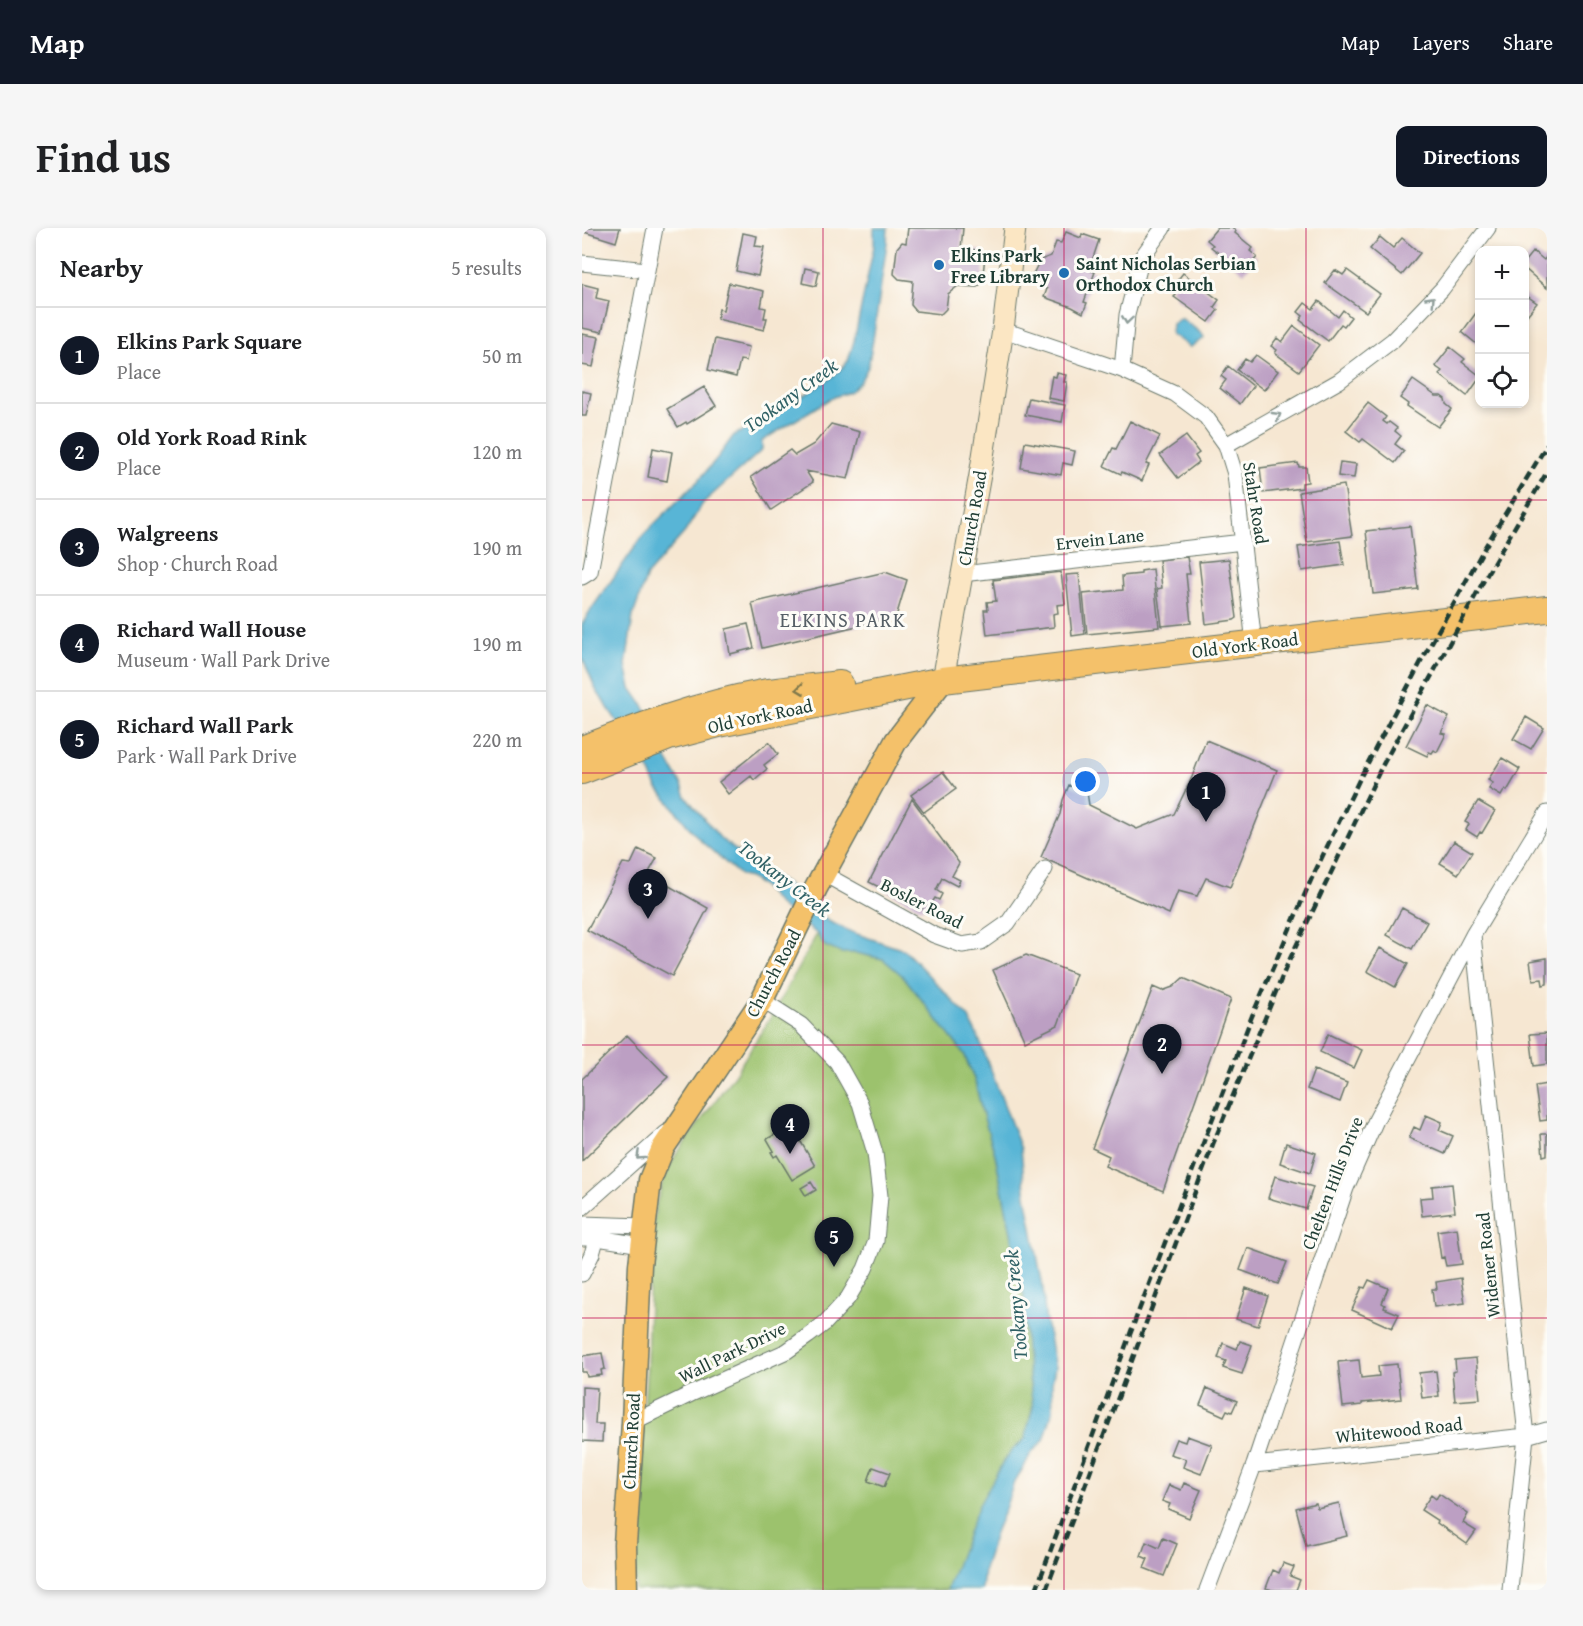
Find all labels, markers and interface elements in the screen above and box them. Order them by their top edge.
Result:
text: Map [30,22,84,63]
text: Map [1341,27,1380,58]
text: Layers [1413,27,1470,58]
text: Share [1503,27,1553,58]
text: Find us [36,126,171,187]
button: Directions [1396,126,1547,187]
place label: Elkins Park Free Library [951,242,1050,290]
map controls [1475,246,1529,408]
button: + [1475,246,1529,300]
text: Nearby [60,248,143,287]
place label: Saint Nicholas Serbian Orthodox Church [1076,250,1256,298]
text: 5 results [451,253,522,282]
marker: Elkins Park Free Library [932,258,946,272]
marker: Saint Nicholas Serbian Orthodox Church [1057,266,1071,280]
one-way arrow [1424,296,1435,306]
button: − [1475,300,1529,354]
one-way arrow [1121,315,1133,324]
text: Elkins Park Square [117,325,302,357]
text: 1 [74,341,85,370]
text: 50 m [482,341,522,370]
water label: Tookany Creek [737,350,844,439]
button: locate [1475,354,1529,408]
text: Place [117,357,161,386]
one-way arrow [1270,412,1281,424]
text: Old York Road Rink [117,421,307,453]
text: 2 [74,437,85,466]
text: 120 m [472,437,522,466]
text: Place [117,453,161,482]
street label: Stahr Road [1236,460,1276,546]
street label: Church Road [950,468,994,568]
text: Walgreens [117,517,218,549]
street label: Ervein Lane [1055,521,1145,557]
text: 3 [74,533,85,562]
text: 190 m [472,533,522,562]
text: Shop · Church Road [117,549,278,578]
district label: ELKINS PARK [780,605,906,634]
text: Richard Wall House [117,613,306,645]
street label: Old York Road [1190,625,1300,665]
text: 4 [74,629,85,658]
text: 190 m [472,629,522,658]
text: Museum · Wall Park Drive [117,645,330,674]
one-way arrow [796,682,805,694]
street label: Old York Road [705,692,815,740]
text: Richard Wall Park [117,709,293,741]
text: 5 [74,725,85,754]
text: 220 m [472,725,522,754]
text: Park · Wall Park Drive [117,741,297,770]
your location [1071,767,1100,796]
pin: 1 [1186,772,1226,822]
water label: Tookany Creek [733,833,838,924]
pin: 3 [628,870,668,919]
street label: Bosler Road [876,871,968,935]
street label: Church Road [738,924,808,1022]
pin: 2 [1142,1024,1182,1074]
pin: 4 [770,1104,810,1154]
street label: Chelten Hills Drive [1294,1112,1370,1254]
one-way arrow [636,1149,647,1160]
street label: Widener Road [1469,1210,1507,1319]
pin: 5 [814,1218,854,1267]
water label: Tookany Creek [996,1248,1034,1361]
street label: Wall Park Drive [674,1314,790,1390]
street label: Church Road [615,1392,647,1490]
street label: Whitewood Road [1334,1410,1464,1450]

